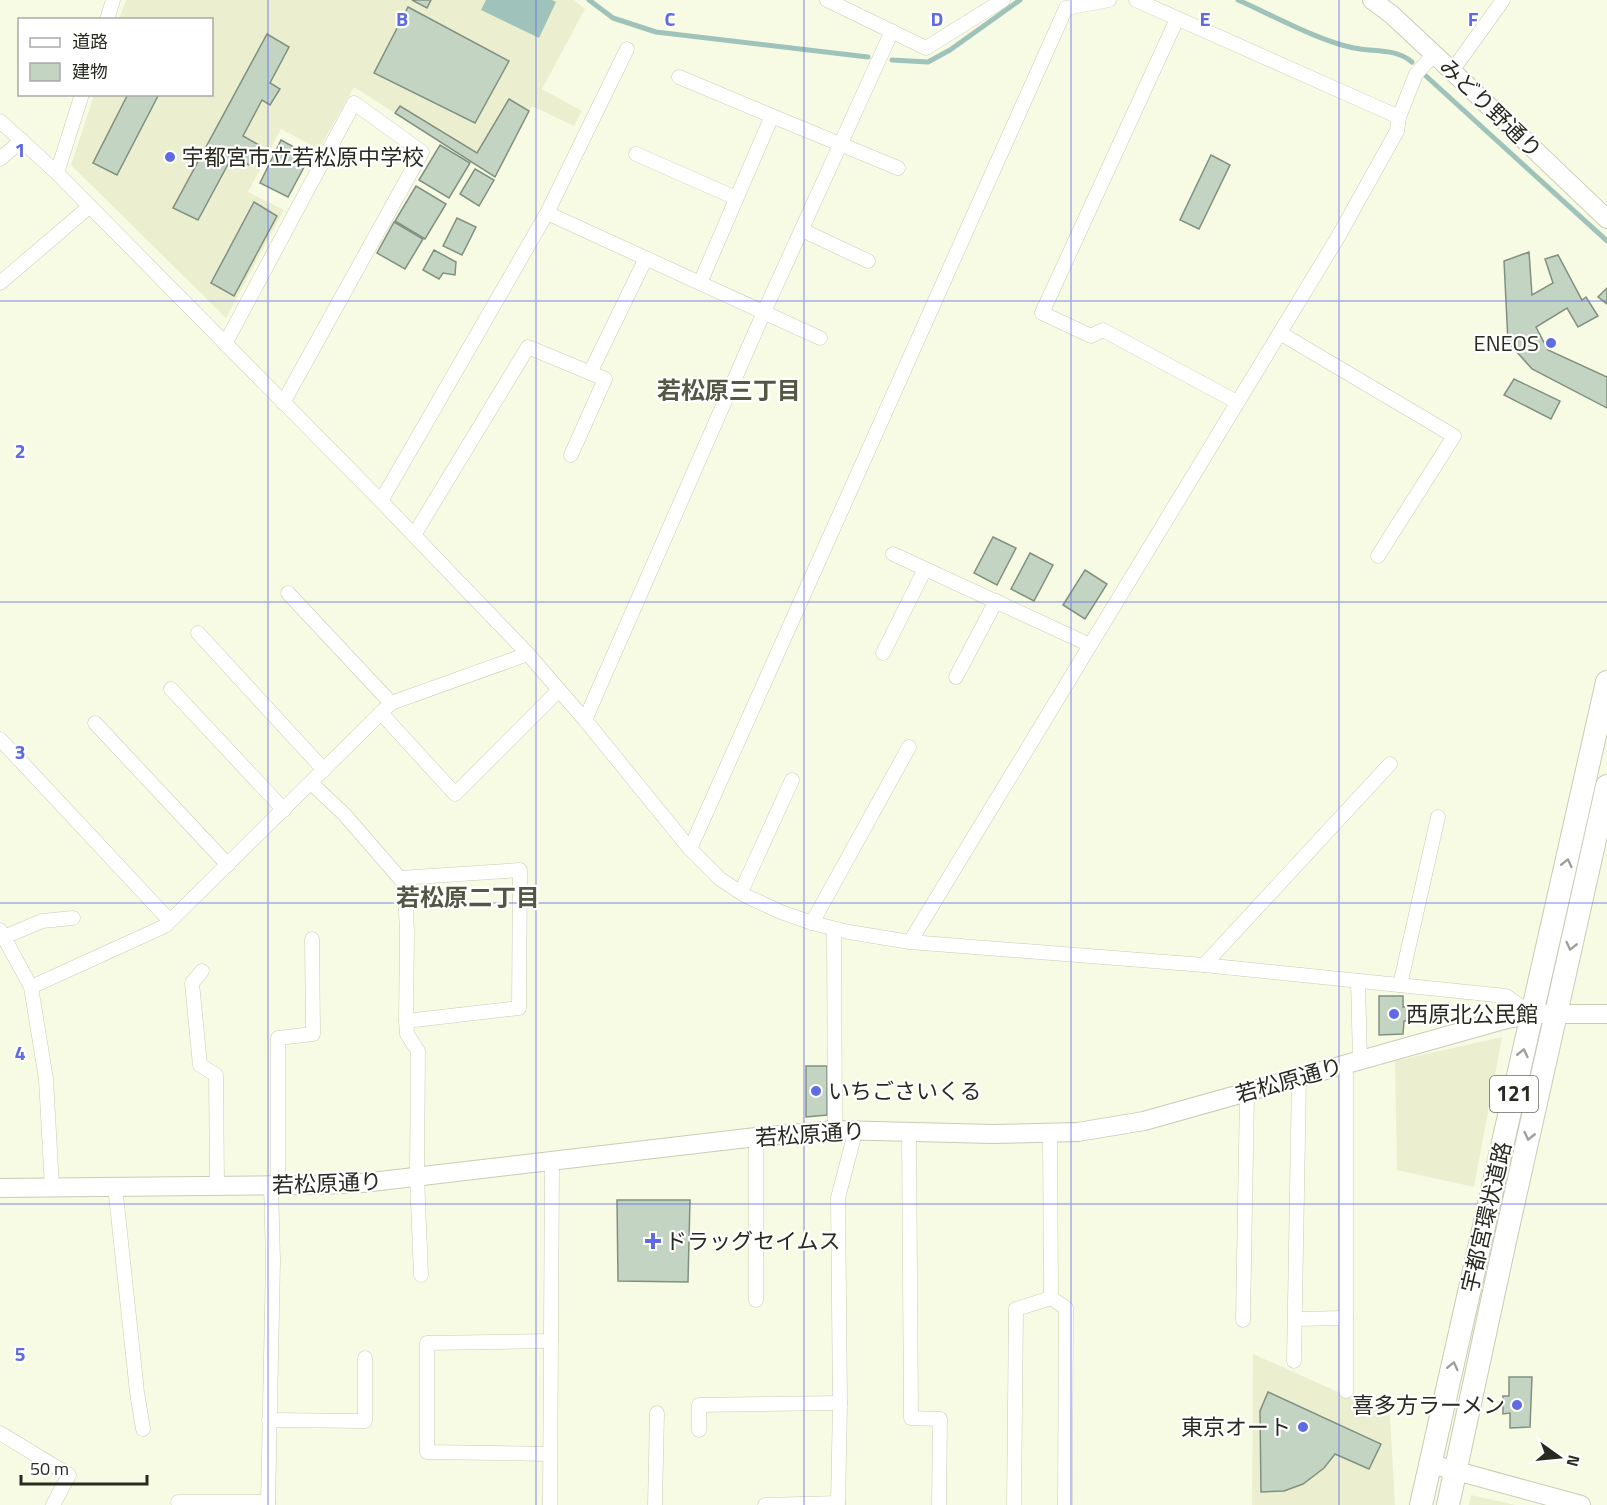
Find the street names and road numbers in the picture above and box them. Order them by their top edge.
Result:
street label: みどり野通り [1432,50,1550,166]
street label: 若松原通り [1231,1048,1347,1112]
road number: 121 [1490,1076,1538,1112]
street label: 若松原通り [754,1113,866,1155]
street label: 宇都宮環状道路 [1452,1138,1520,1296]
street label: 若松原通り [271,1164,383,1202]

